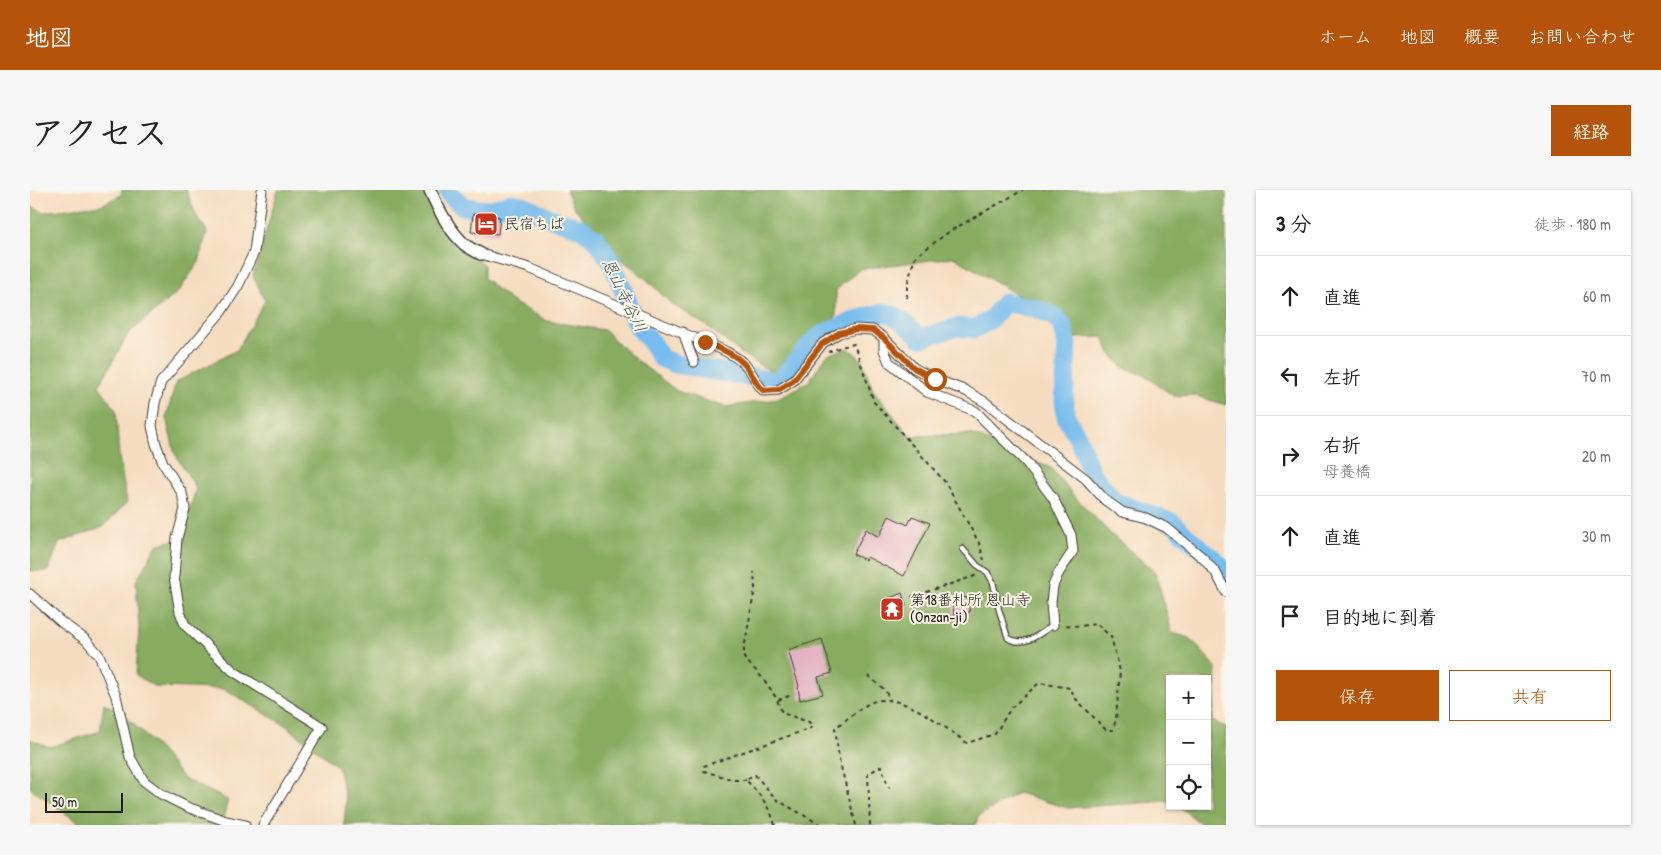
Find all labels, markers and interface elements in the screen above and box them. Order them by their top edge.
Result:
text: 地図 [25,21,73,53]
text: ホーム [1319,24,1372,49]
text: 地図 [1400,24,1436,49]
text: 概要 [1464,24,1500,49]
text: お問い合わせ [1528,24,1636,49]
button: 経路 [1551,105,1631,156]
text: アクセス [30,109,168,156]
text: 3 分 [1276,209,1311,238]
hotel icon: 民宿ちば [473,211,499,237]
place label: 民宿ちば [504,213,564,234]
text: 徒歩 · 180 m [1534,213,1611,235]
water label: 恩山寺谷川 [598,254,652,336]
icon: ahead [1276,282,1304,310]
text: 直進 [1323,284,1361,310]
text: 60 m [1583,285,1611,307]
route end [694,331,717,354]
icon: left [1276,362,1304,390]
text: 左折 [1323,364,1361,390]
text: 70 m [1581,365,1611,387]
route start [924,368,947,391]
text: 右折 [1323,432,1361,458]
icon: right [1276,442,1304,470]
text: 20 m [1582,445,1611,467]
text: 母養橋 [1323,460,1371,482]
icon: ahead [1276,522,1304,550]
text: 直進 [1323,524,1361,550]
text: 30 m [1582,525,1611,547]
place label: 第18番札所 恩山寺 (Onzan-ji) [910,589,1030,627]
temple icon: 第18番札所 恩山寺 (Onzan-ji) [879,596,905,622]
icon: arrive [1276,602,1304,630]
text: 目的地に到着 [1323,604,1437,630]
button: 保存 [1276,670,1439,721]
button: 共有 [1449,670,1611,721]
map controls [1166,675,1211,810]
button: + [1166,675,1211,720]
button: − [1166,720,1211,765]
button: locate [1166,765,1211,810]
scale bar [45,790,122,813]
text: 50 m [52,792,77,811]

